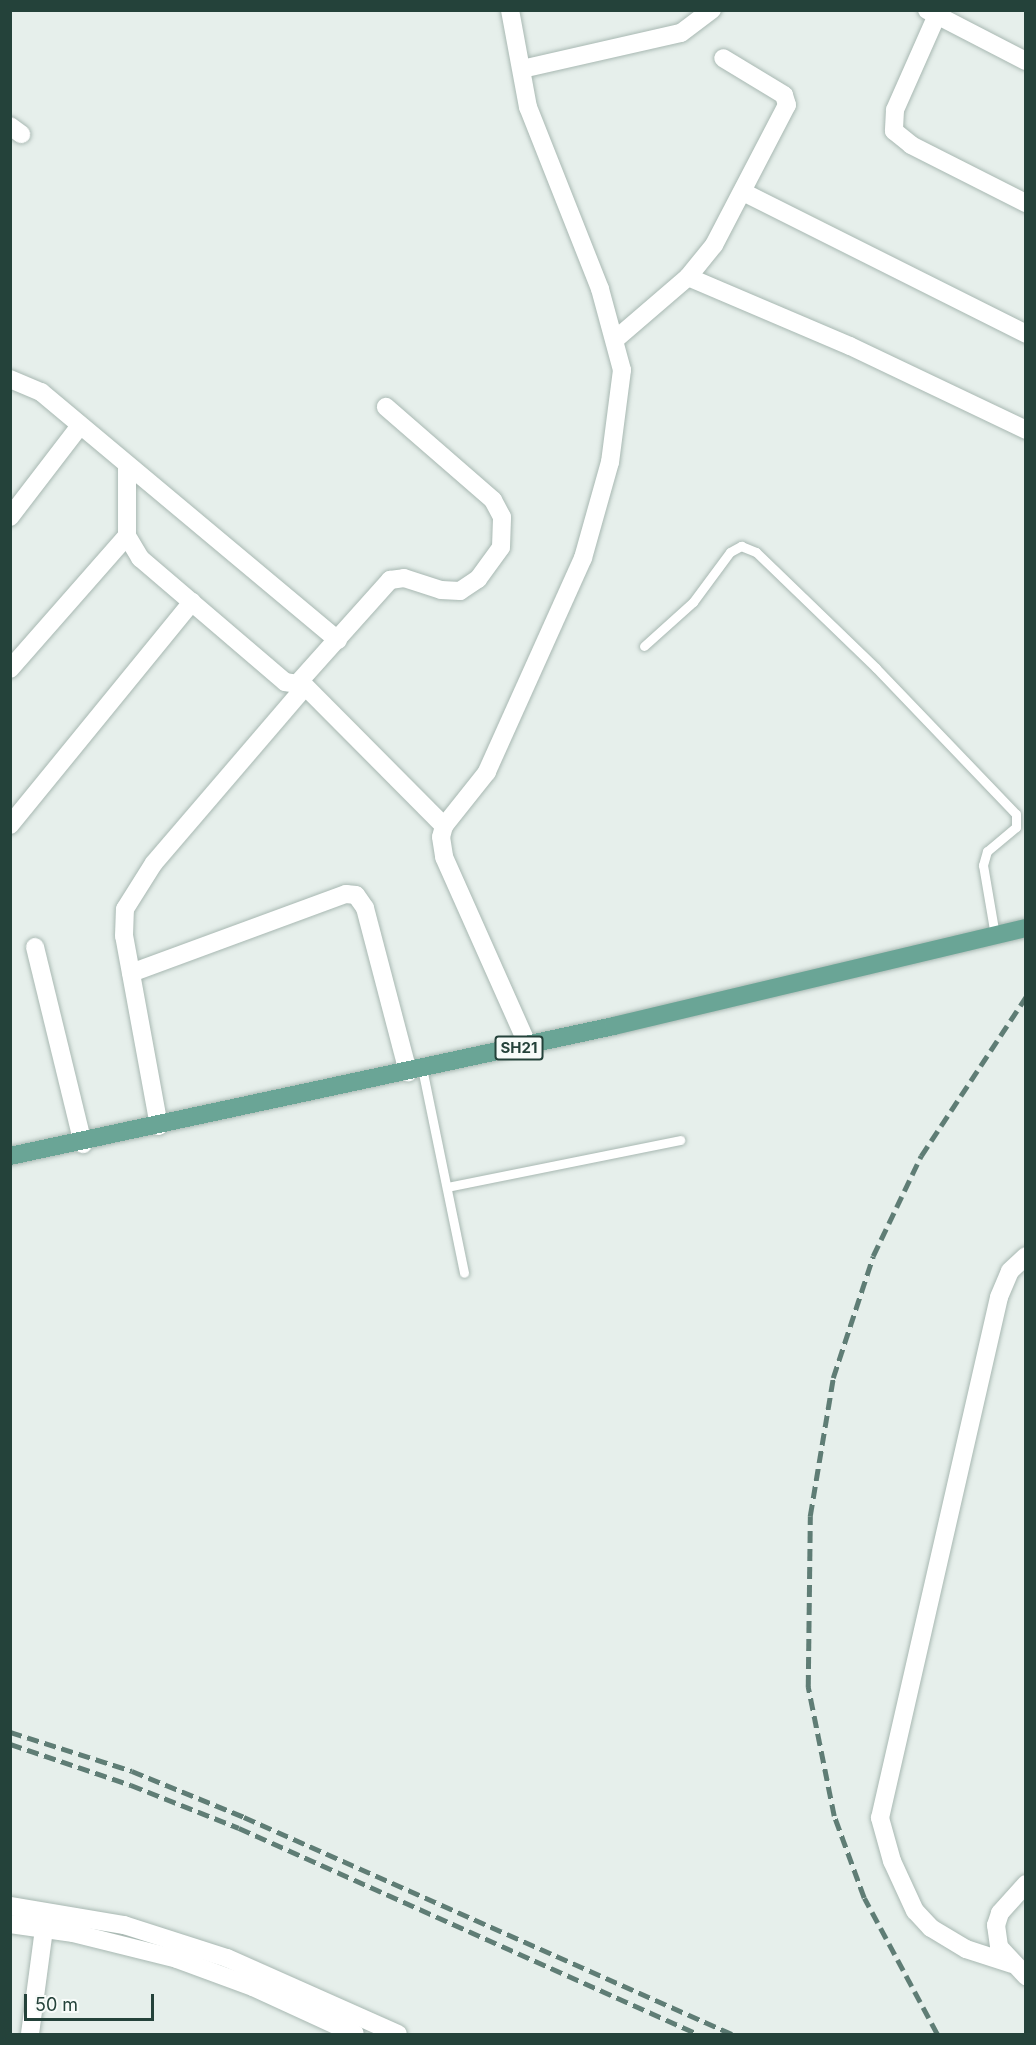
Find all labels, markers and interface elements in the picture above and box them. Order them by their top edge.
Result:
road number: SH21 [494,1036,544,1060]
scale bar [27,1982,158,2020]
text: 50 m [35,1994,78,2015]

